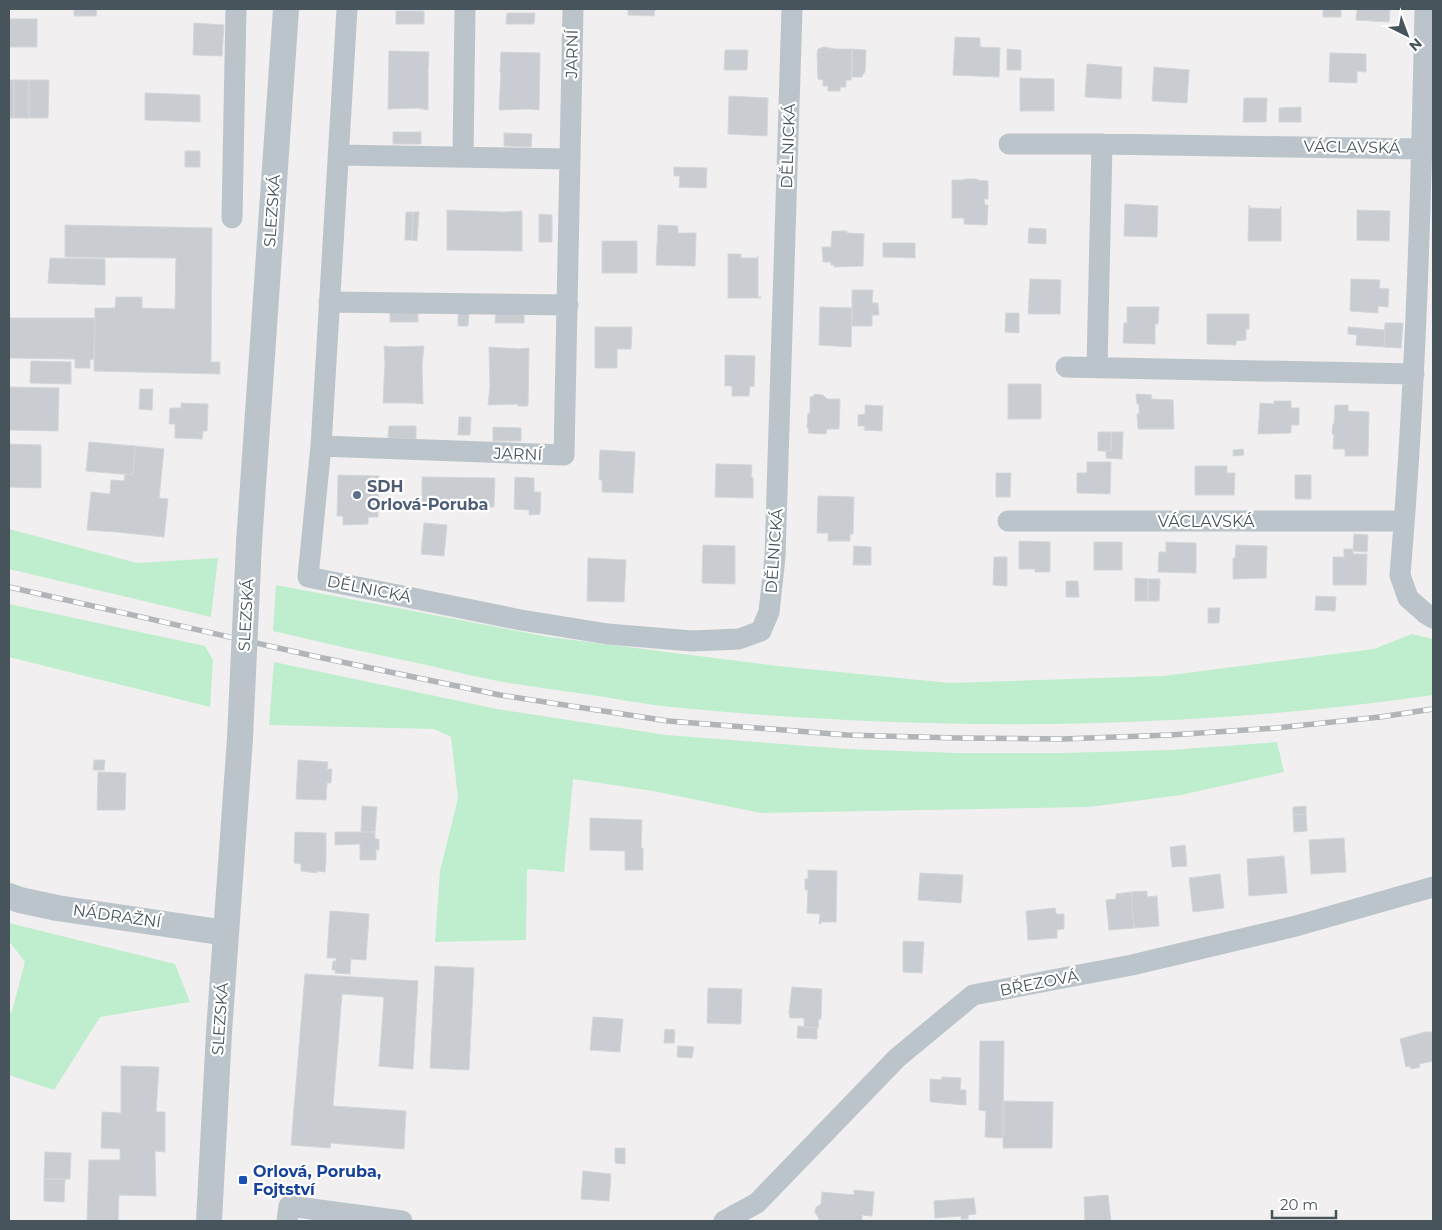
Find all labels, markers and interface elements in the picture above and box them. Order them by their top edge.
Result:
north arrow [1382,10,1432,60]
street label: JARNÍ [562,28,582,79]
text: N [1405,34,1426,55]
street label: DĚLNICKÁ [777,103,799,189]
street label: VÁCLAVSKÁ [1303,137,1401,157]
street label: SLEZSKÁ [260,174,284,248]
street label: JARNÍ [492,444,544,464]
place label: SDH Orlová-Poruba [367,477,488,514]
marker: SDH Orlová-Poruba [351,489,363,501]
street label: DĚLNICKÁ [762,507,786,594]
street label: VÁCLAVSKÁ [1158,512,1255,531]
street label: DĚLNICKÁ [325,572,413,607]
street label: SLEZSKÁ [235,578,257,652]
street label: NÁDRAŽNÍ [72,900,164,932]
street label: BŘEZOVÁ [998,966,1080,1000]
street label: SLEZSKÁ [208,982,232,1056]
place label: Orlová, Poruba, Fojtství [253,1162,381,1199]
marker: Orlová, Poruba, Fojtství [237,1174,249,1186]
scale bar [1272,1188,1336,1220]
text: 20 m [1280,1195,1318,1214]

